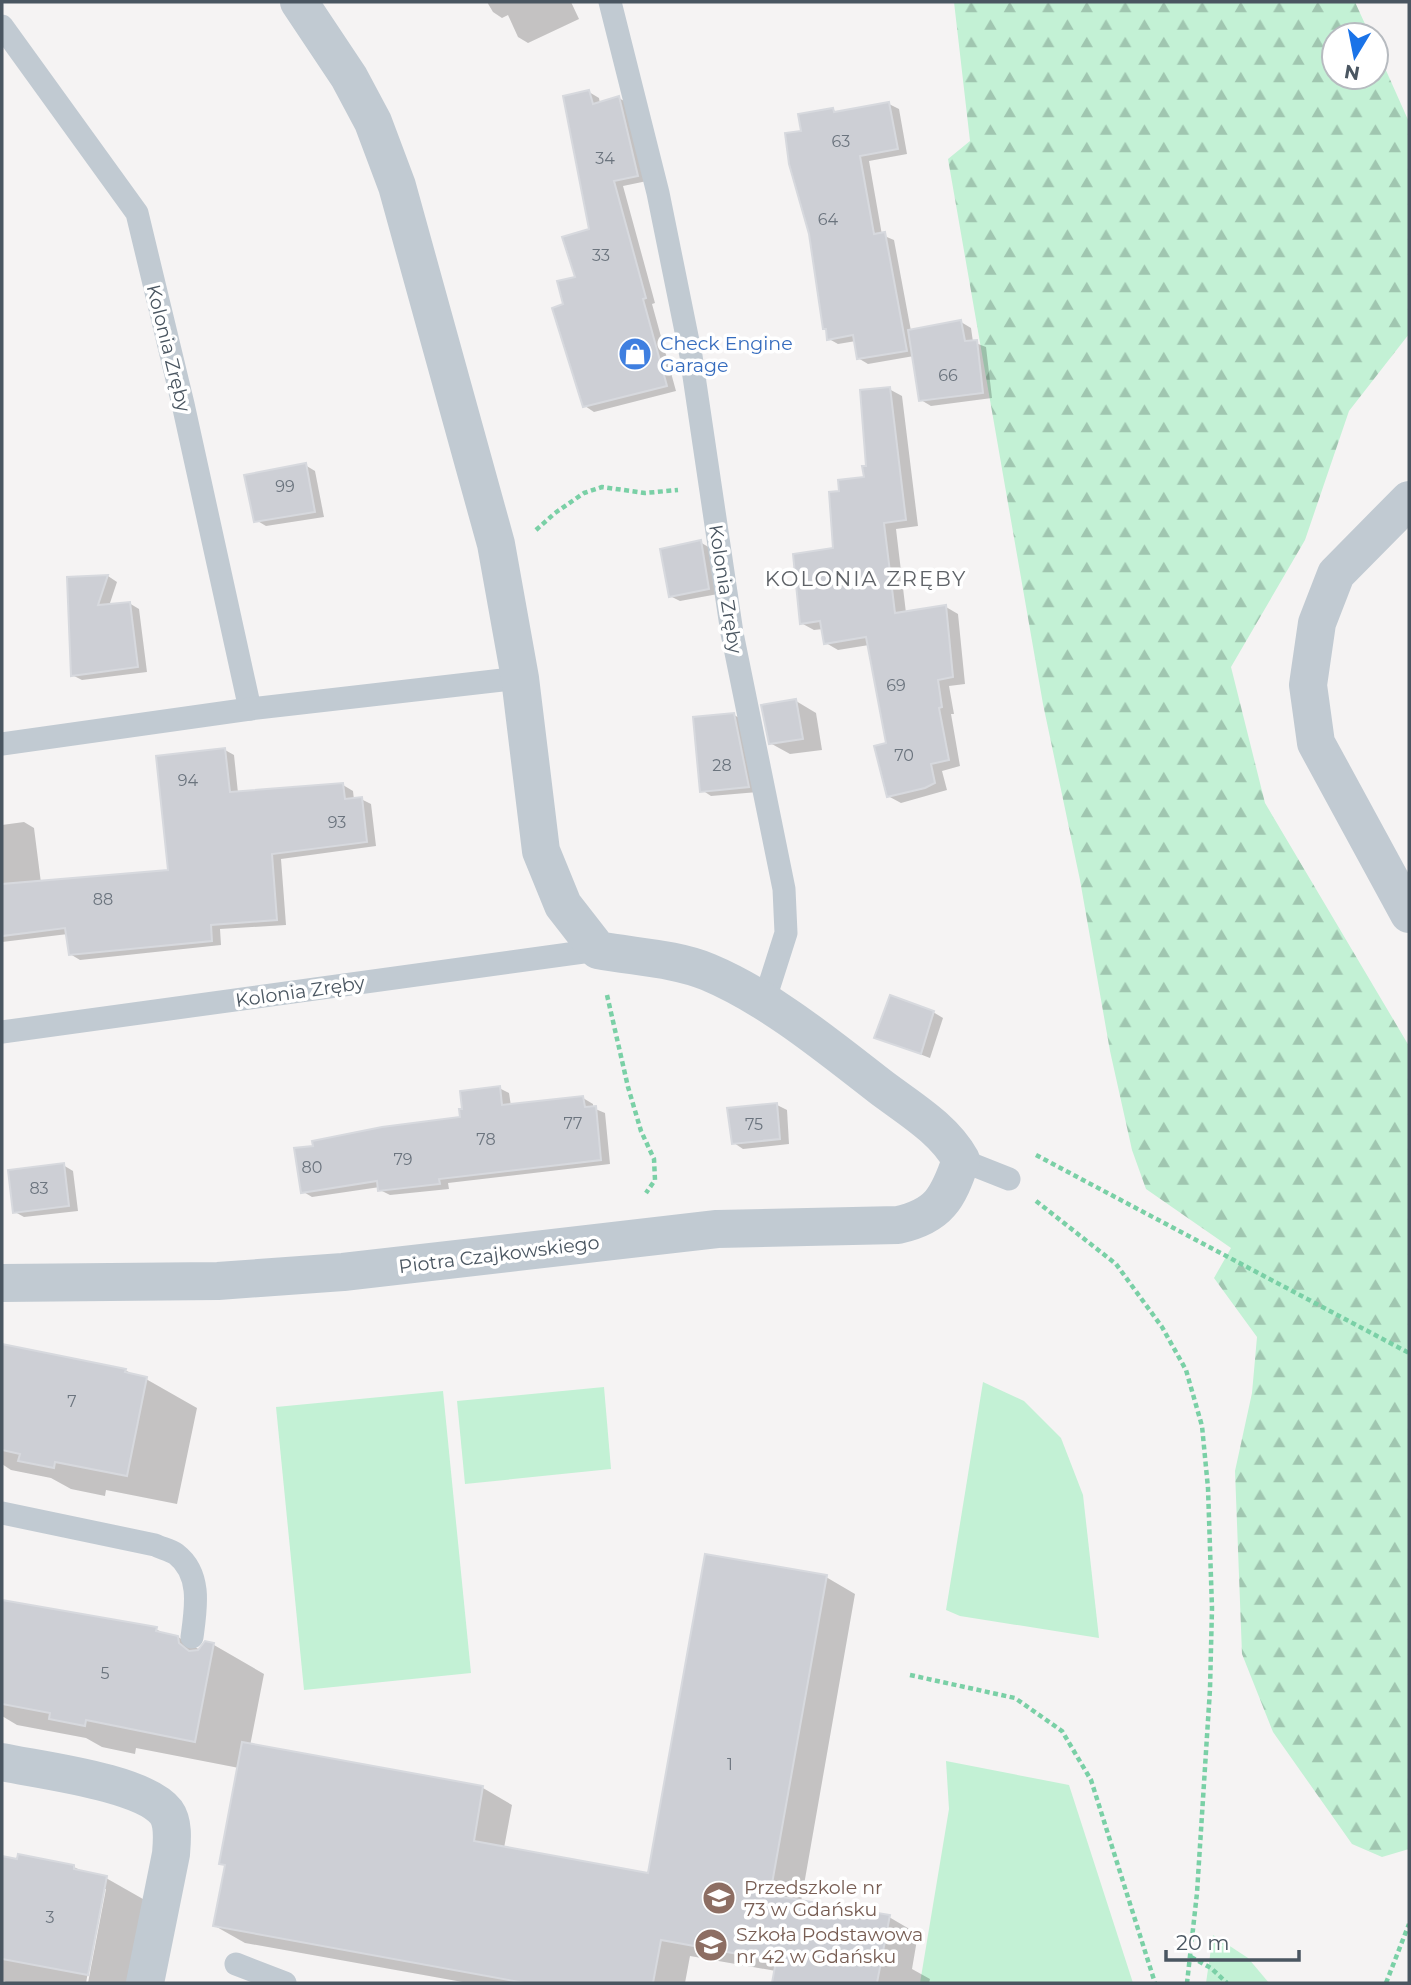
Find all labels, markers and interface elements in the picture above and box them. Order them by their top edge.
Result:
north arrow [1320,21,1390,91]
text: N [1343,60,1362,85]
house number: 63 [832,132,850,151]
house number: 34 [595,149,615,168]
house number: 64 [818,210,839,229]
house number: 33 [592,246,610,265]
street label: Kolonia Zręby [142,282,196,415]
place label: Check Engine Garage [660,332,793,377]
shop icon: Check Engine Garage [616,335,654,373]
house number: 66 [938,366,958,385]
house number: 99 [275,477,295,496]
street label: Kolonia Zręby [704,523,747,656]
district label: KOLONIA ZRĘBY [765,566,967,591]
house number: 69 [886,676,906,695]
house number: 70 [894,746,914,765]
house number: 28 [712,756,732,775]
house number: 94 [178,771,199,790]
house number: 93 [328,813,346,832]
house number: 88 [93,890,113,909]
street label: Kolonia Zręby [234,971,367,1012]
house number: 77 [564,1114,582,1133]
house number: 75 [745,1115,763,1134]
house number: 78 [476,1130,496,1149]
house number: 79 [393,1150,413,1169]
house number: 80 [302,1158,322,1177]
house number: 83 [29,1179,49,1198]
street label: Piotra Czajkowskiego [397,1231,601,1278]
house number: 7 [67,1392,77,1411]
house number: 5 [100,1664,110,1683]
house number: 1 [727,1755,733,1774]
place label: Przedszkole nr 73 w Gdańsku [744,1876,883,1921]
school or university icon: Przedszkole nr 73 w Gdańsku [700,1879,738,1917]
house number: 3 [45,1908,55,1927]
scale bar [1166,1918,1299,1962]
place label: Szkoła Podstawowa nr 42 w Gdańsku [736,1923,923,1968]
school or university icon: Szkoła Podstawowa nr 42 w Gdańsku [692,1926,730,1964]
text: 20 m [1176,1930,1230,1955]

